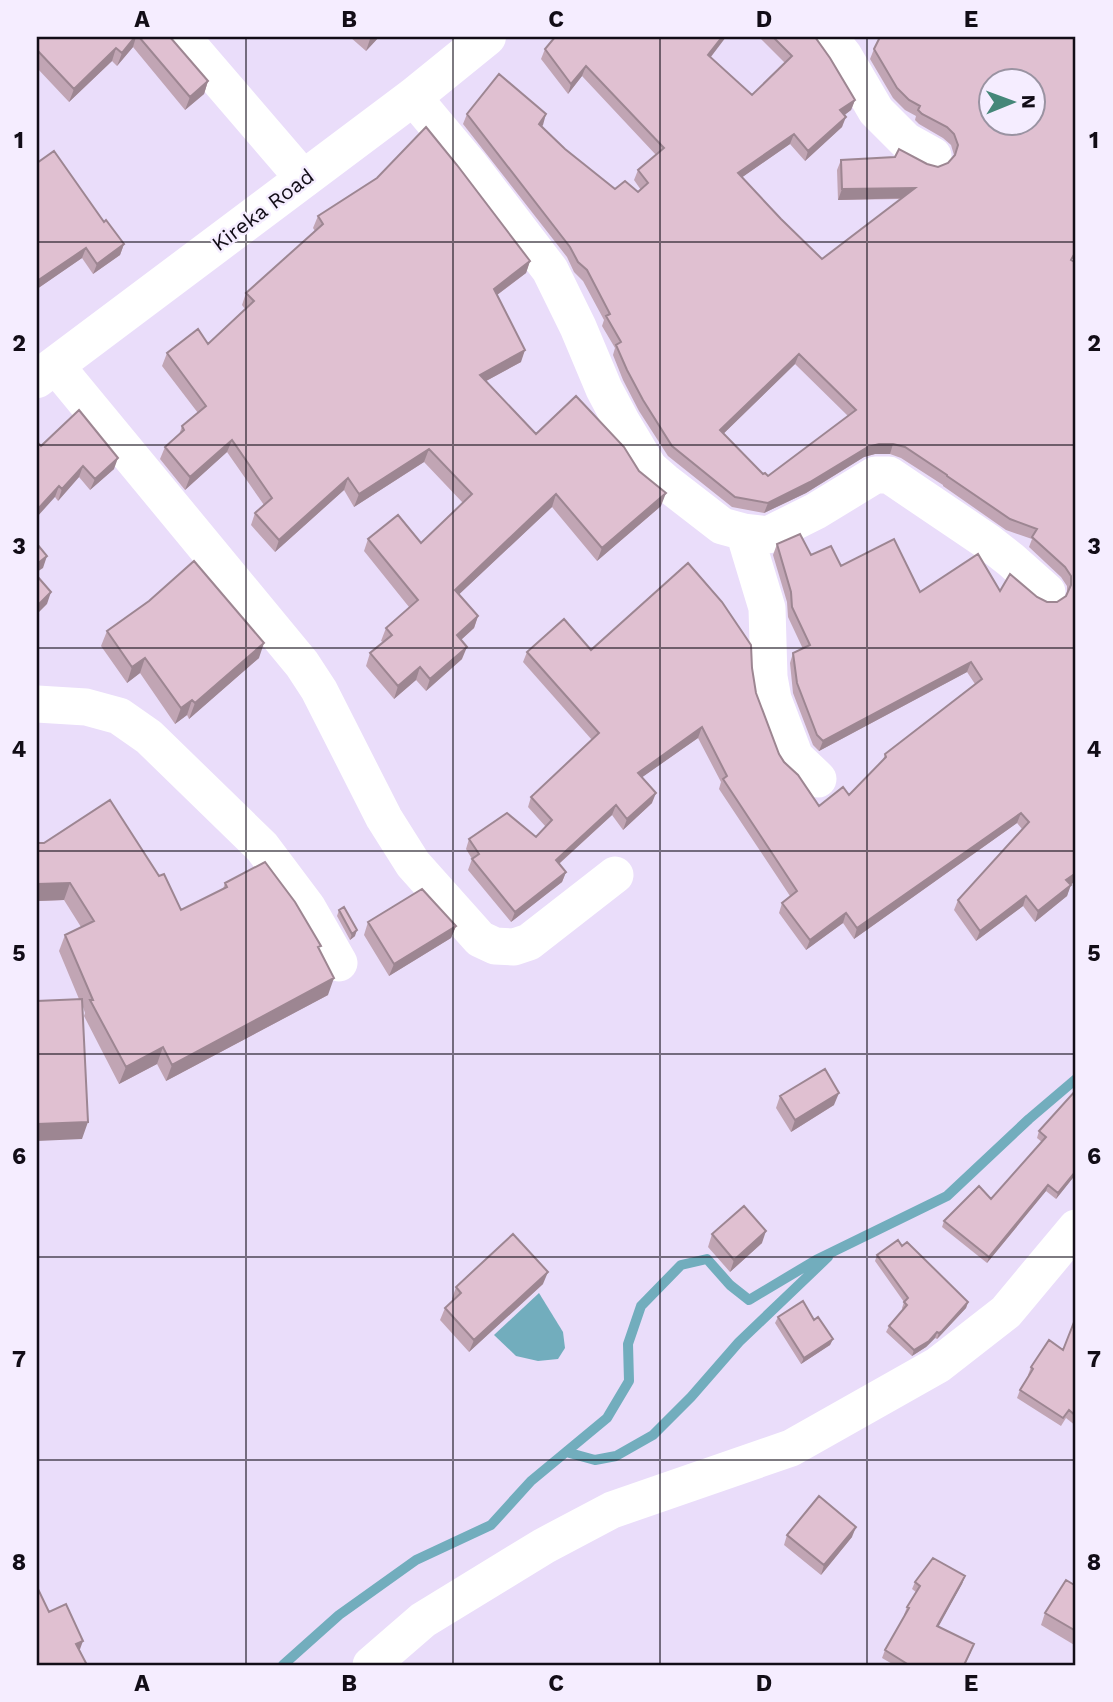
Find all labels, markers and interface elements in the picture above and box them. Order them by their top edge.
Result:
text: A [134,6,150,33]
text: B [341,6,357,33]
text: C [548,6,564,33]
text: D [756,6,772,33]
text: E [964,6,978,33]
north arrow [976,66,1046,136]
text: N [1017,94,1040,109]
text: 1 [14,127,24,154]
text: 1 [1089,127,1099,154]
street label: Kireka Road [207,163,319,256]
text: 2 [12,330,26,357]
text: 2 [1087,330,1101,357]
text: 3 [12,533,26,560]
text: 3 [1087,533,1101,560]
text: 4 [12,736,27,763]
text: 4 [1087,736,1102,763]
text: 5 [12,940,26,967]
text: 5 [1087,940,1101,967]
text: 6 [12,1143,26,1170]
text: 6 [1087,1143,1101,1170]
text: 7 [12,1346,26,1373]
text: 7 [1087,1346,1101,1373]
text: 8 [12,1549,26,1576]
text: 8 [1087,1549,1101,1576]
text: A [134,1670,150,1697]
text: B [341,1670,357,1697]
text: C [548,1670,564,1697]
text: D [756,1670,772,1697]
text: E [964,1670,978,1697]

